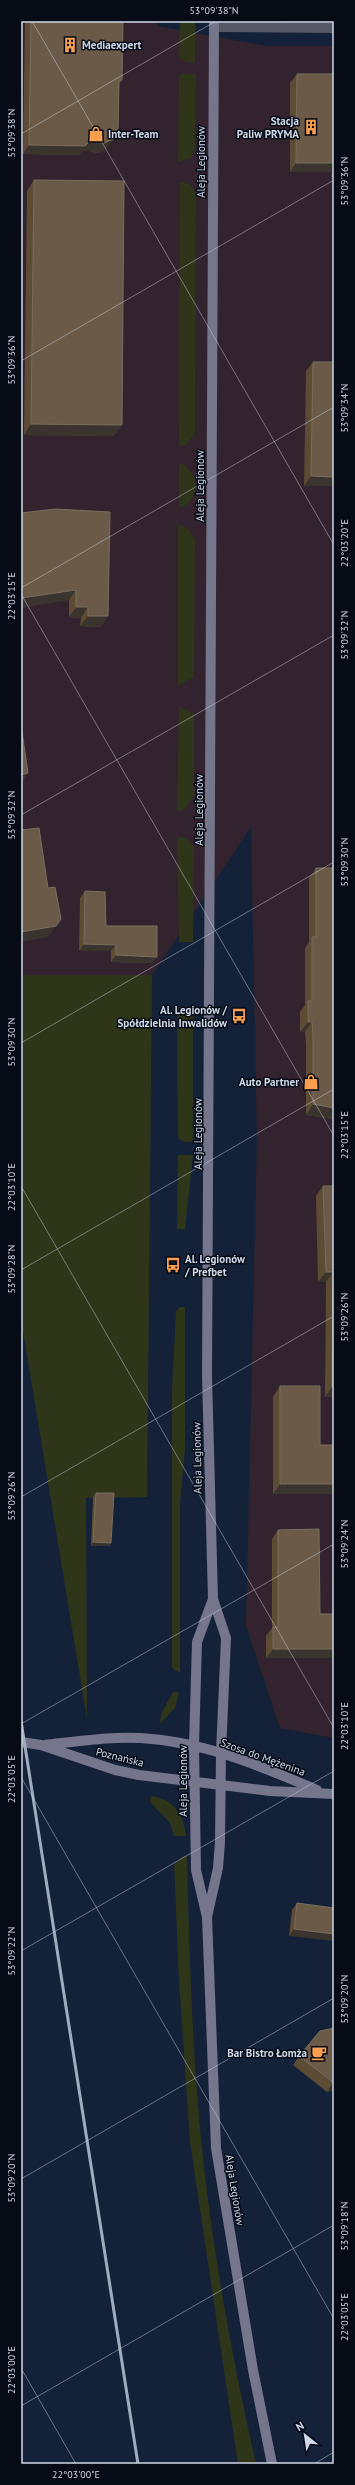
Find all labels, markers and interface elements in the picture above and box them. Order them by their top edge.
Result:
text: 53°09'38"N [189,4,239,17]
building icon: Mediaexpert [61,36,79,54]
place label: Mediaexpert [82,38,142,52]
text: 53°09'38"N [5,108,18,158]
place label: Stacja Paliw PRYMA [237,114,299,141]
building icon: Stacja Paliw PRYMA [302,118,320,136]
shop icon: Inter-Team [87,125,105,143]
street label: Aleja Legionów [194,126,208,198]
place label: Inter-Team [108,127,158,141]
text: 53°09'36"N [338,156,351,206]
text: 53°09'36"N [5,335,18,385]
text: 53°09'34"N [338,383,351,433]
street label: Aleja Legionów [193,450,207,522]
text: 22°03'20"E [338,519,351,567]
text: 22°03'15"E [5,572,18,620]
text: 53°09'32"N [338,610,351,660]
street label: Aleja Legionów [192,774,206,846]
text: 53°09'32"N [5,790,18,840]
text: 53°09'30"N [338,837,351,887]
place label: Al. Legionów / Spółdzielnia Inwalidów [117,1003,228,1030]
bus stop icon: Al. Legionów / Spółdzielnia Inwalidów [230,1007,248,1025]
text: 53°09'30"N [5,1017,18,1067]
shop icon: Auto Partner [302,1073,320,1091]
place label: Auto Partner [239,1075,299,1089]
street label: Aleja Legionów [191,1098,205,1170]
text: 22°03'15"E [338,1111,351,1159]
text: 22°03'10"E [5,1163,18,1211]
text: 53°09'28"N [5,1244,18,1294]
place label: Al. Legionów / Prefbet [184,1252,246,1279]
bus stop icon: Al. Legionów / Prefbet [164,1256,182,1274]
text: 53°09'26"N [338,1292,351,1342]
street label: Aleja Legionów [189,1422,205,1494]
text: 53°09'26"N [5,1471,18,1521]
text: 53°09'24"N [338,1519,351,1569]
text: 22°03'10"E [338,1702,351,1750]
street label: Szosa do Mężenina [219,1735,307,1779]
street label: Poznańska [94,1744,146,1770]
street label: Aleja Legionów [176,1745,190,1817]
text: 22°03'05"E [5,1755,18,1803]
text: 53°09'22"N [5,1926,18,1976]
text: 53°09'20"N [338,1974,351,2024]
cafe icon: Bar Bistro Łomża [310,2044,328,2062]
place label: Bar Bistro Łomża [227,2046,307,2060]
text: 53°09'20"N [5,2153,18,2203]
street label: Aleja Legionów [222,2153,248,2227]
text: 53°09'18"N [338,2201,351,2251]
text: 22°03'05"E [338,2293,351,2341]
text: 22°03'00"E [5,2346,18,2394]
north arrow [285,2415,325,2455]
text: N [293,2418,307,2434]
text: 22°03'00"E [52,2468,100,2481]

